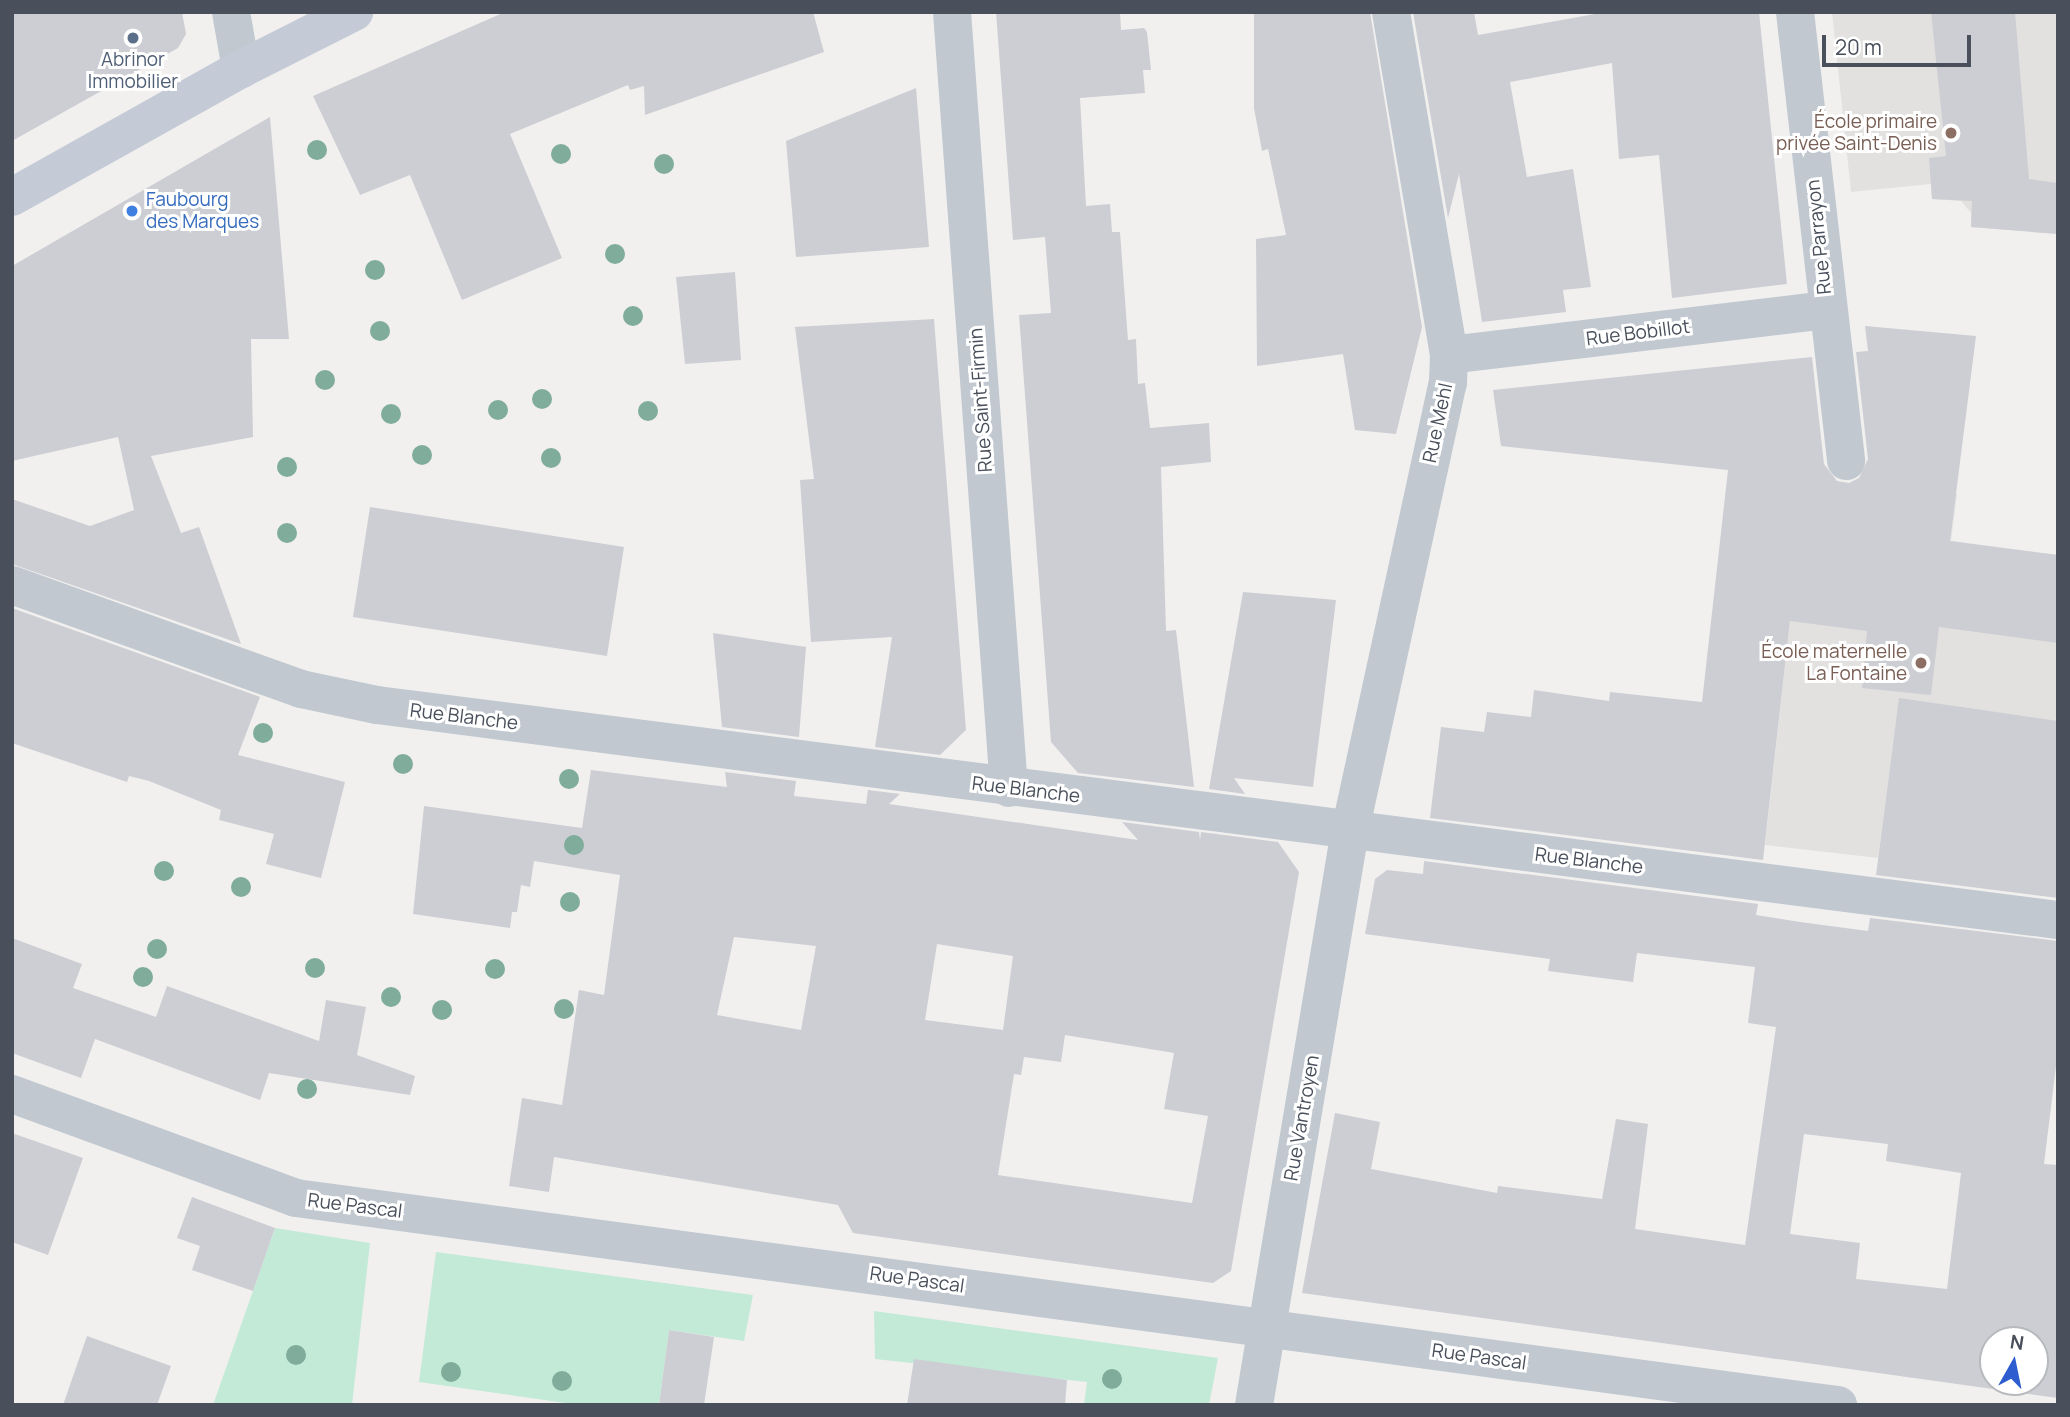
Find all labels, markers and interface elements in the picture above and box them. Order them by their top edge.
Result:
scale bar [1825,21,1974,65]
marker: Abrinor Immobilier [125,30,141,46]
text: 20 m [1835,33,1882,61]
place label: Abrinor Immobilier [88,49,178,93]
place label: École primaire privée Saint-Denis [1776,111,1937,155]
marker: École primaire privée Saint-Denis [1943,125,1959,141]
street label: Rue Parrayon [1802,179,1836,295]
place label: Faubourg des Marques [146,189,259,233]
marker: Faubourg des Marques [124,203,140,219]
street label: Rue Bobillot [1585,315,1691,351]
street label: Rue Saint-Firmin [965,327,997,473]
street label: Rue Mehl [1418,381,1458,465]
place label: École maternelle La Fontaine [1761,641,1907,685]
marker: École maternelle La Fontaine [1913,655,1929,671]
street label: Rue Blanche [409,699,519,735]
street label: Rue Blanche [971,772,1081,808]
street label: Rue Blanche [1534,843,1644,879]
street label: Rue Vantroyen [1280,1053,1324,1183]
street label: Rue Pascal [306,1189,404,1223]
street label: Rue Pascal [868,1262,966,1298]
north arrow [1979,1326,2049,1396]
text: N [2008,1328,2026,1356]
street label: Rue Pascal [1430,1339,1528,1375]

